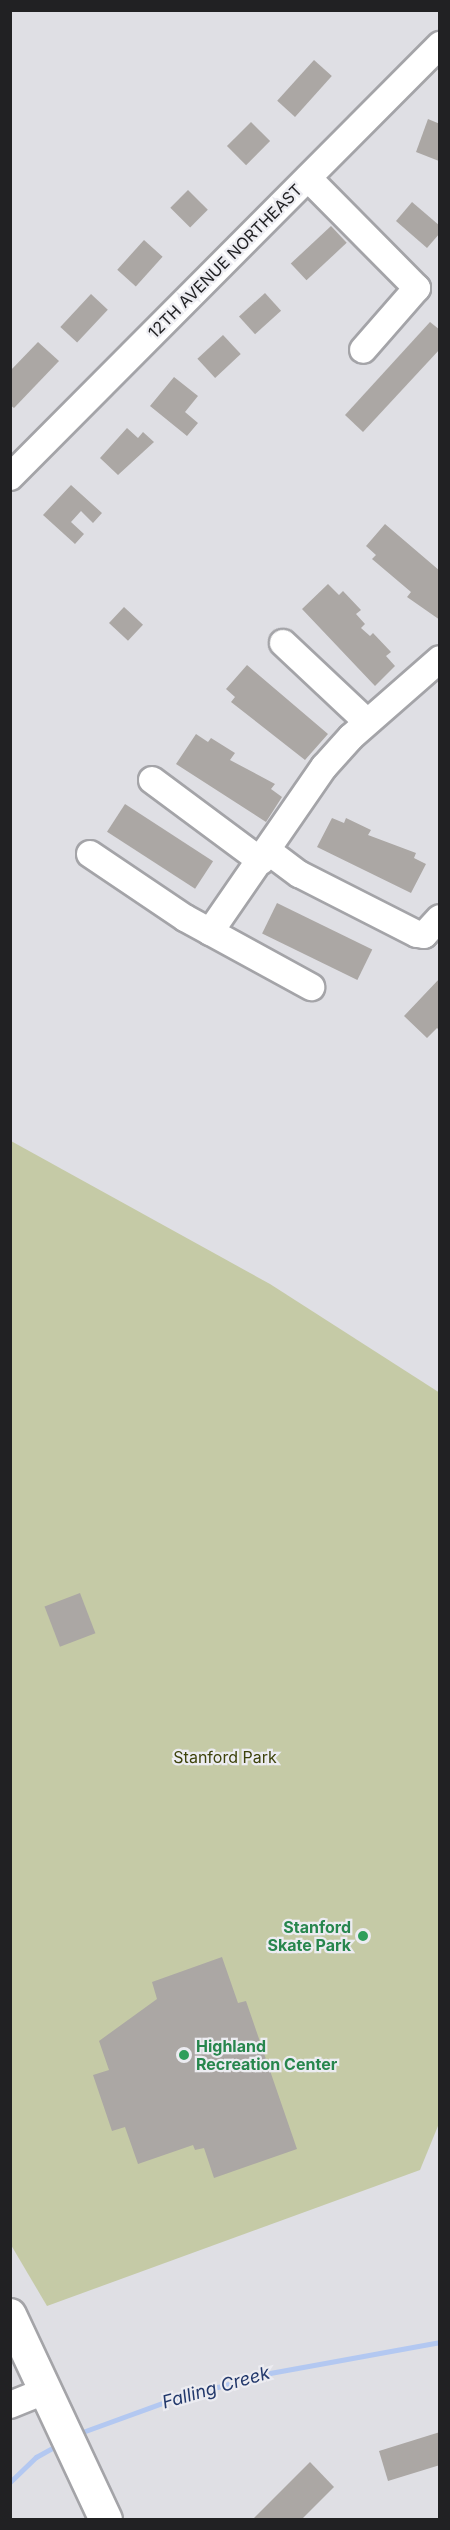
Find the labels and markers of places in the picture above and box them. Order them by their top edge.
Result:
place label: Stanford Skate Park [267,1917,351,1955]
marker: Stanford Skate Park [356,1929,370,1943]
place label: Highland Recreation Center [196,2036,337,2074]
marker: Highland Recreation Center [177,2048,191,2062]

